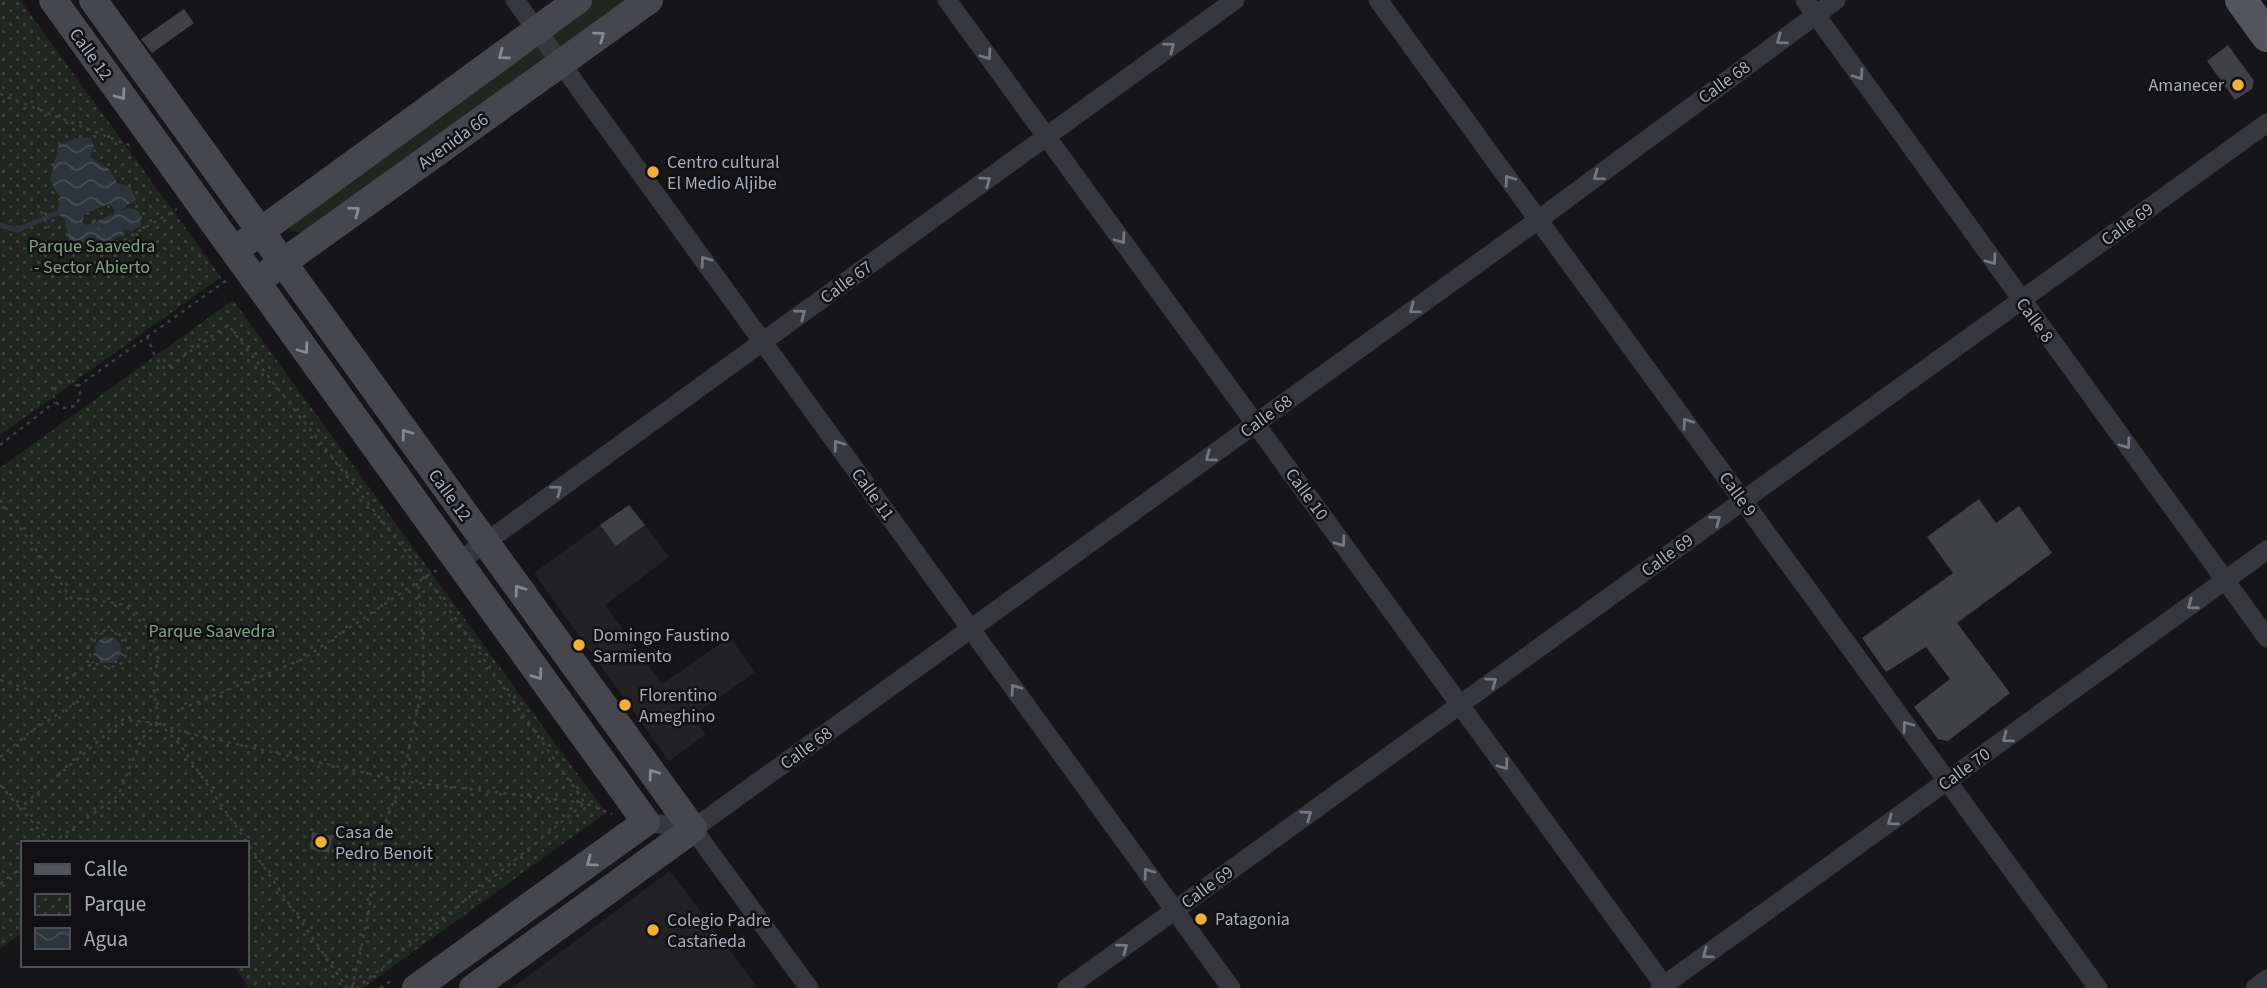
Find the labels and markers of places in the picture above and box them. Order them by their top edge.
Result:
place label: Amanecer [2148,73,2225,98]
marker: Amanecer [2230,77,2246,93]
place label: Centro cultural El Medio Aljibe [667,150,780,196]
marker: Centro cultural El Medio Aljibe [645,164,661,180]
place label: Domingo Faustino Sarmiento [593,623,730,669]
marker: Domingo Faustino Sarmiento [571,637,587,653]
place label: Florentino Ameghino [639,683,717,729]
marker: Florentino Ameghino [617,697,633,713]
place label: Casa de Pedro Benoit [335,820,433,866]
marker: Casa de Pedro Benoit [313,834,329,850]
place label: Patagonia [1215,907,1290,932]
place label: Colegio Padre Castañeda [667,908,771,954]
marker: Patagonia [1193,911,1209,927]
marker: Colegio Padre Castañeda [645,922,661,938]

